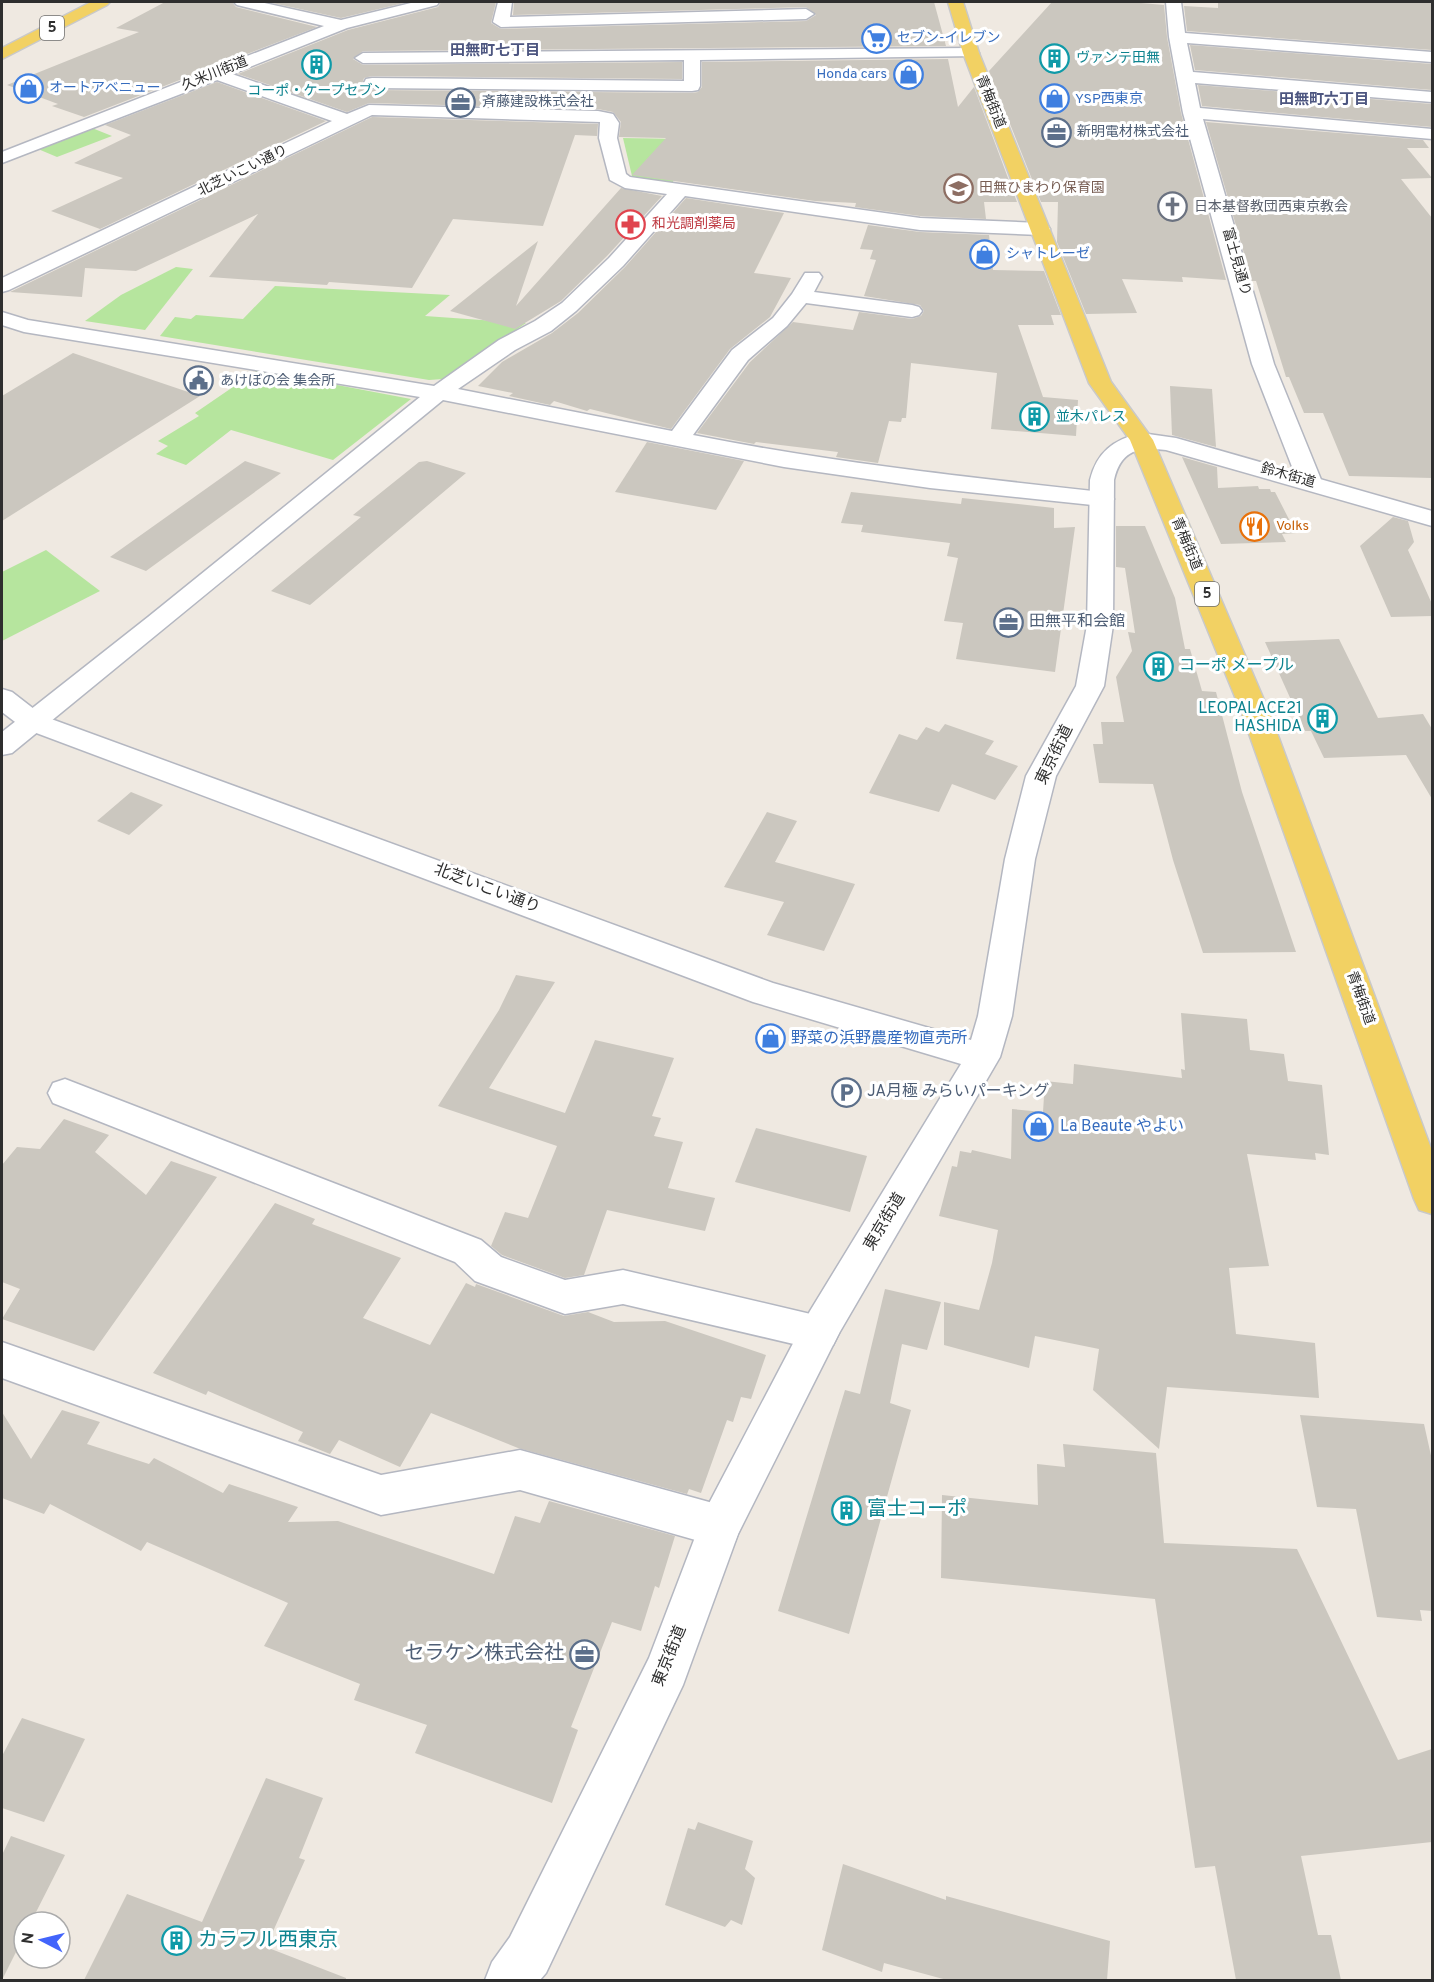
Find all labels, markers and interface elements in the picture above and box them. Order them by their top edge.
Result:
road number: 5 [40,16,64,40]
supermarket icon: セブン-イレブン [860,22,892,54]
place label: セブン-イレブン [897,29,1001,47]
district label: 田無町七丁目 [450,42,540,61]
building icon: ヴァンテ田無 [1039,42,1071,74]
building icon: コーポ・ケープセブン [301,48,333,80]
place label: ヴァンテ田無 [1076,50,1160,67]
street label: 久米川街道 [179,53,251,95]
shop icon: Honda cars [892,58,924,90]
place label: Honda cars [817,66,887,83]
shop icon: オートアベニュー [12,72,44,104]
street label: 青梅街道 [972,72,1009,131]
place label: オートアベニュー [49,80,161,97]
place label: コーポ・ケープセブン [247,82,387,100]
shop icon: YSP西東京 [1038,83,1070,115]
office icon: 斉藤建設株式会社 [445,86,477,118]
place label: YSP西東京 [1075,91,1143,108]
district label: 田無町六丁目 [1279,91,1369,110]
place label: 斉藤建設株式会社 [482,94,594,111]
office icon: 新明電材株式会社 [1040,116,1072,148]
place label: 新明電材株式会社 [1077,123,1189,141]
street label: 北芝いこい通り [195,141,291,200]
school or university icon: 田無ひまわり保育園 [942,172,974,204]
place label: 田無ひまわり保育園 [979,180,1105,197]
church icon: 日本基督教団西東京教会 [1157,191,1189,223]
place label: 日本基督教団西東京教会 [1194,199,1348,216]
pharmacy icon: 和光調剤薬局 [615,208,647,240]
place label: 和光調剤薬局 [652,216,736,233]
street label: 富士見通り [1218,226,1254,298]
shop icon: シャトレーゼ [969,238,1001,270]
place label: シャトレーゼ [1006,246,1090,263]
public building icon: あけぼの会 集会所 [183,365,215,397]
place label: あけぼの会 集会所 [220,373,335,390]
building icon: 並木パレス [1019,401,1051,433]
place label: 並木パレス [1056,409,1126,426]
street label: 鈴木街道 [1259,460,1317,492]
restaurant icon: Volks [1239,510,1271,542]
street label: 青梅街道 [1167,515,1206,573]
place label: Volks [1276,518,1309,535]
road number: 5 [1195,582,1219,606]
office icon: 田無平和会館 [992,606,1024,638]
place label: 田無平和会館 [1029,612,1125,632]
building icon: コーポ メープル [1142,650,1174,682]
place label: コーポ メープル [1179,656,1294,676]
place label: LEOPALACE21 HASHIDA [1198,699,1302,737]
building icon: LEOPALACE21 HASHIDA [1307,702,1339,734]
street label: 東京街道 [1032,722,1078,788]
street label: 北芝いこい通り [431,860,543,918]
street label: 青梅街道 [1342,968,1379,1027]
shop icon: 野菜の浜野農産物直売所 [754,1023,786,1055]
place label: 野菜の浜野農産物直売所 [791,1029,967,1049]
parking icon: JA月極 みらいパーキング [830,1076,862,1108]
place label: JA月極 みらいパーキング [867,1082,1049,1102]
shop icon: La Beaute やよい [1023,1111,1055,1143]
place label: La Beaute やよい [1060,1117,1184,1137]
street label: 東京街道 [860,1189,910,1255]
building icon: 富士コーポ [830,1494,862,1526]
place label: 富士コーポ [867,1497,967,1523]
street label: 東京街道 [649,1623,691,1689]
office icon: セラケン株式会社 [569,1638,601,1670]
place label: セラケン株式会社 [405,1641,564,1667]
north arrow [12,1910,72,1970]
building icon: カラフル西東京 [161,1925,193,1957]
place label: カラフル西東京 [198,1928,338,1954]
text: N [18,1931,40,1945]

